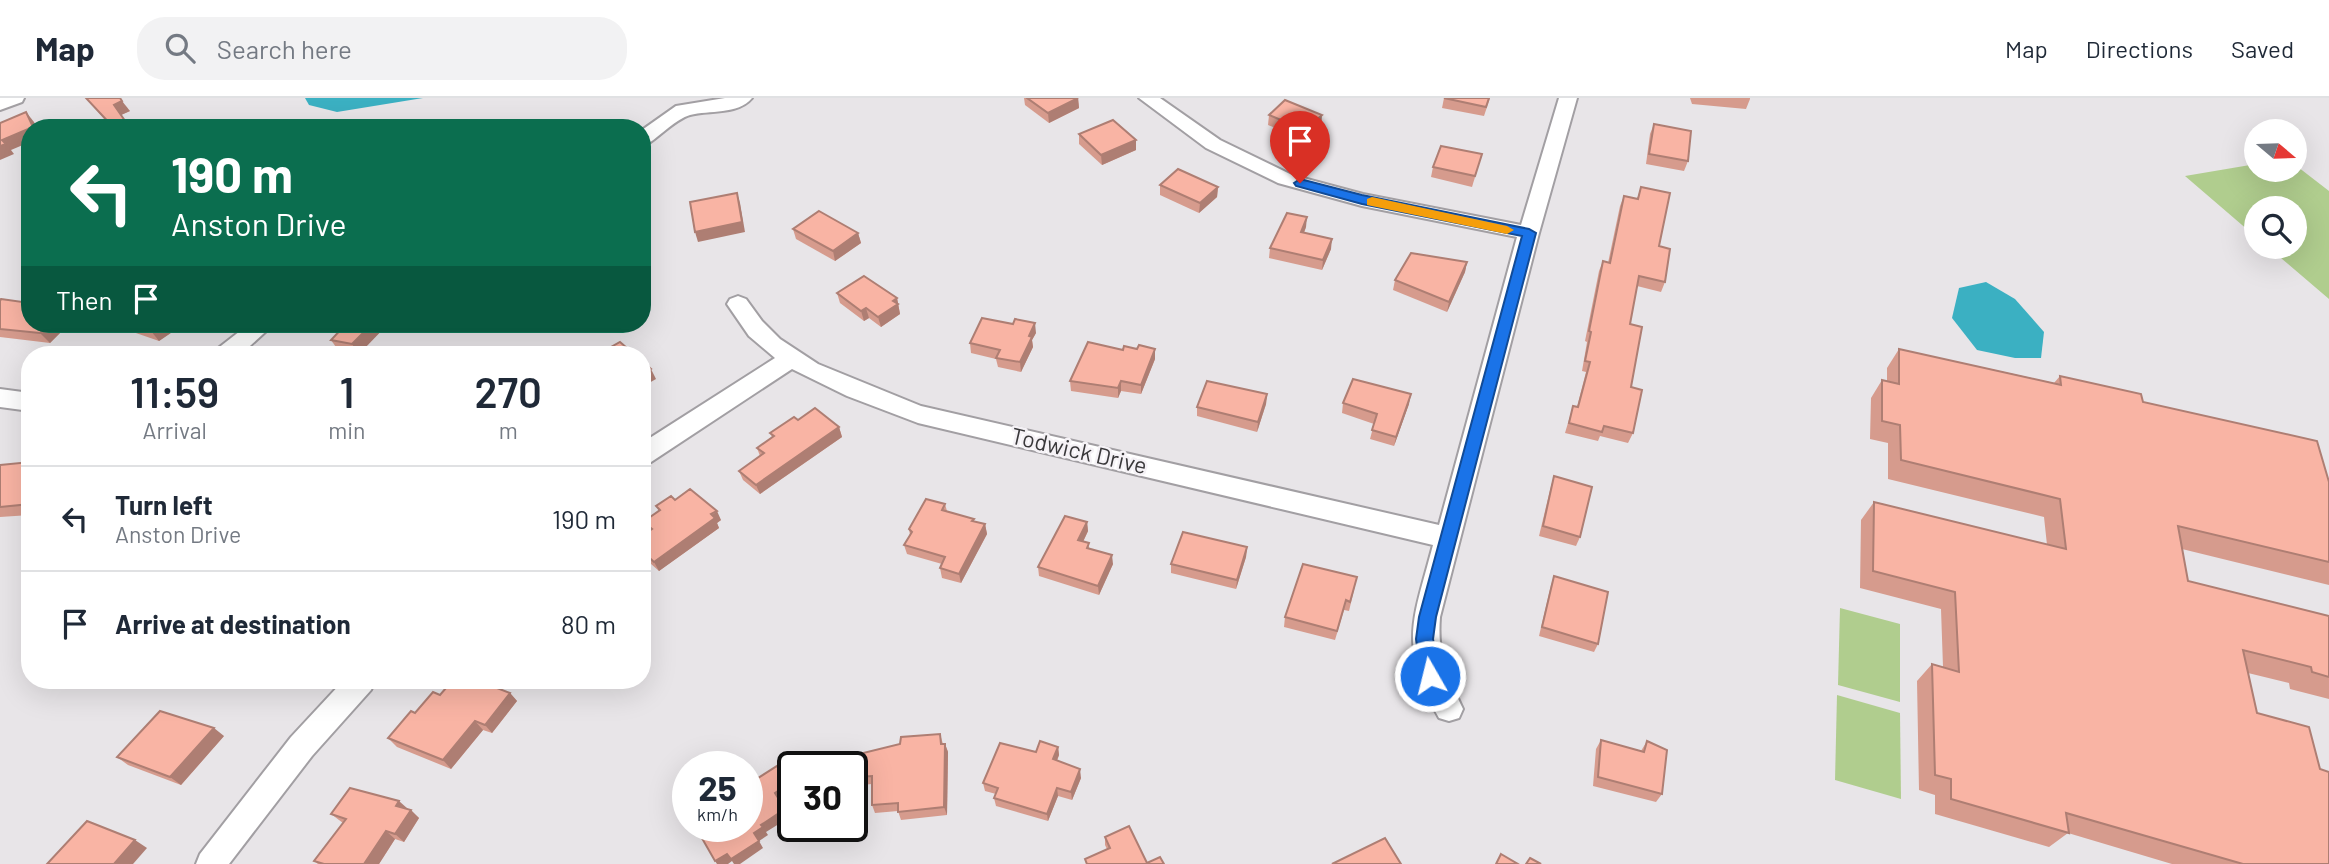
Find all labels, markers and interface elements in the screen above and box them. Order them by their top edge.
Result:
search box [137,17,627,80]
text: Map [35,28,95,68]
icon: search [161,29,199,67]
text: Search here [217,33,352,64]
text: Map [2005,34,2048,63]
text: Directions [2086,34,2193,63]
text: Saved [2231,34,2294,63]
pin [1270,111,1330,183]
north arrow [2244,119,2306,182]
map controls [2244,119,2307,259]
icon: arrive [1281,122,1319,160]
text: 190 m [171,144,293,203]
icon: left [56,147,147,238]
button: search [2244,196,2307,259]
text: Anston Drive [171,204,347,242]
icon: arrive [127,280,165,318]
text: Then [56,284,113,315]
text: 11:59 [130,366,219,416]
text: 1 [339,366,354,416]
text: 270 [474,366,542,416]
text: Arrival [142,416,207,444]
text: min [328,416,365,444]
text: m [499,416,518,444]
street label: Todwick Drive [1009,421,1150,479]
text: Turn left [115,489,213,520]
icon: left [56,500,94,538]
text: 190 m [552,503,616,534]
text: Anston Drive [115,520,241,548]
icon: arrive [56,605,94,643]
text: Arrive at destination [115,608,351,639]
text: 80 m [561,608,616,639]
position arrow [1393,639,1467,713]
speed limit sign: 30 [777,751,868,842]
text: 25 [698,766,737,808]
text: km/h [697,803,738,825]

